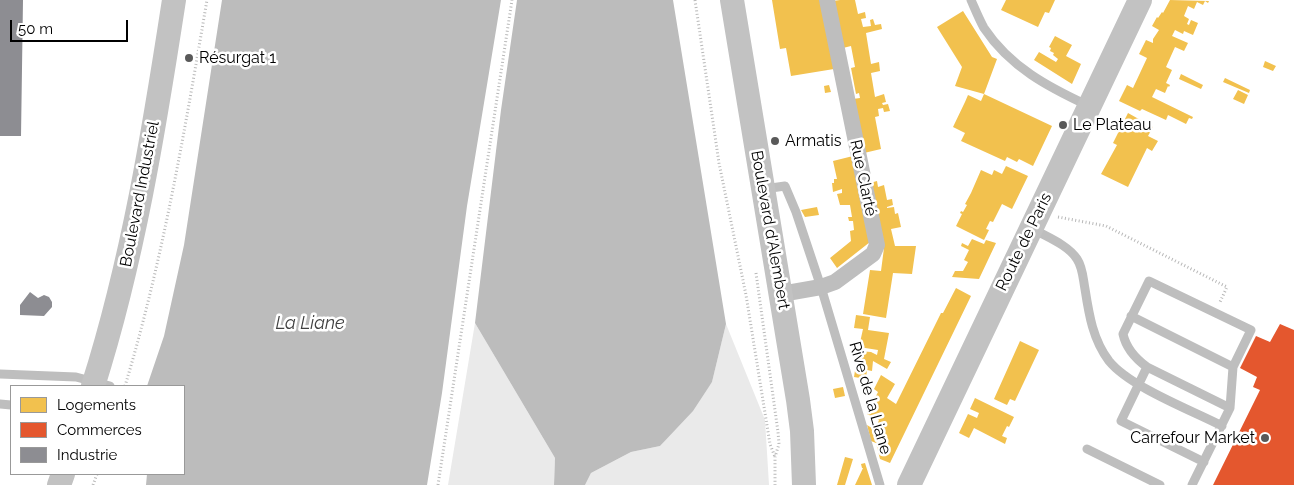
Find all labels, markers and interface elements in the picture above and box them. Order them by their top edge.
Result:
scale bar [12,10,130,42]
text: 50 m [18,20,53,38]
place label: Résurgat 1 [199,48,276,68]
marker: Résurgat 1 [183,52,195,64]
place label: Le Plateau [1073,115,1151,135]
street label: Boulevard Industriel [116,119,164,269]
marker: Le Plateau [1057,119,1069,131]
place label: Armatis [785,131,841,151]
marker: Armatis [769,135,781,147]
street label: Rue Clarté [846,138,880,218]
street label: Boulevard d'Alembert [747,149,793,311]
street label: Route de Paris [992,190,1056,294]
water label: La Liane [275,313,345,335]
street label: Rive de la Liane [845,339,895,457]
legend [10,385,185,475]
text: Logements [57,396,136,414]
text: Commerces [57,421,142,439]
place label: Carrefour Market [1130,428,1255,448]
marker: Carrefour Market [1259,432,1271,444]
text: Industrie [57,446,117,464]

